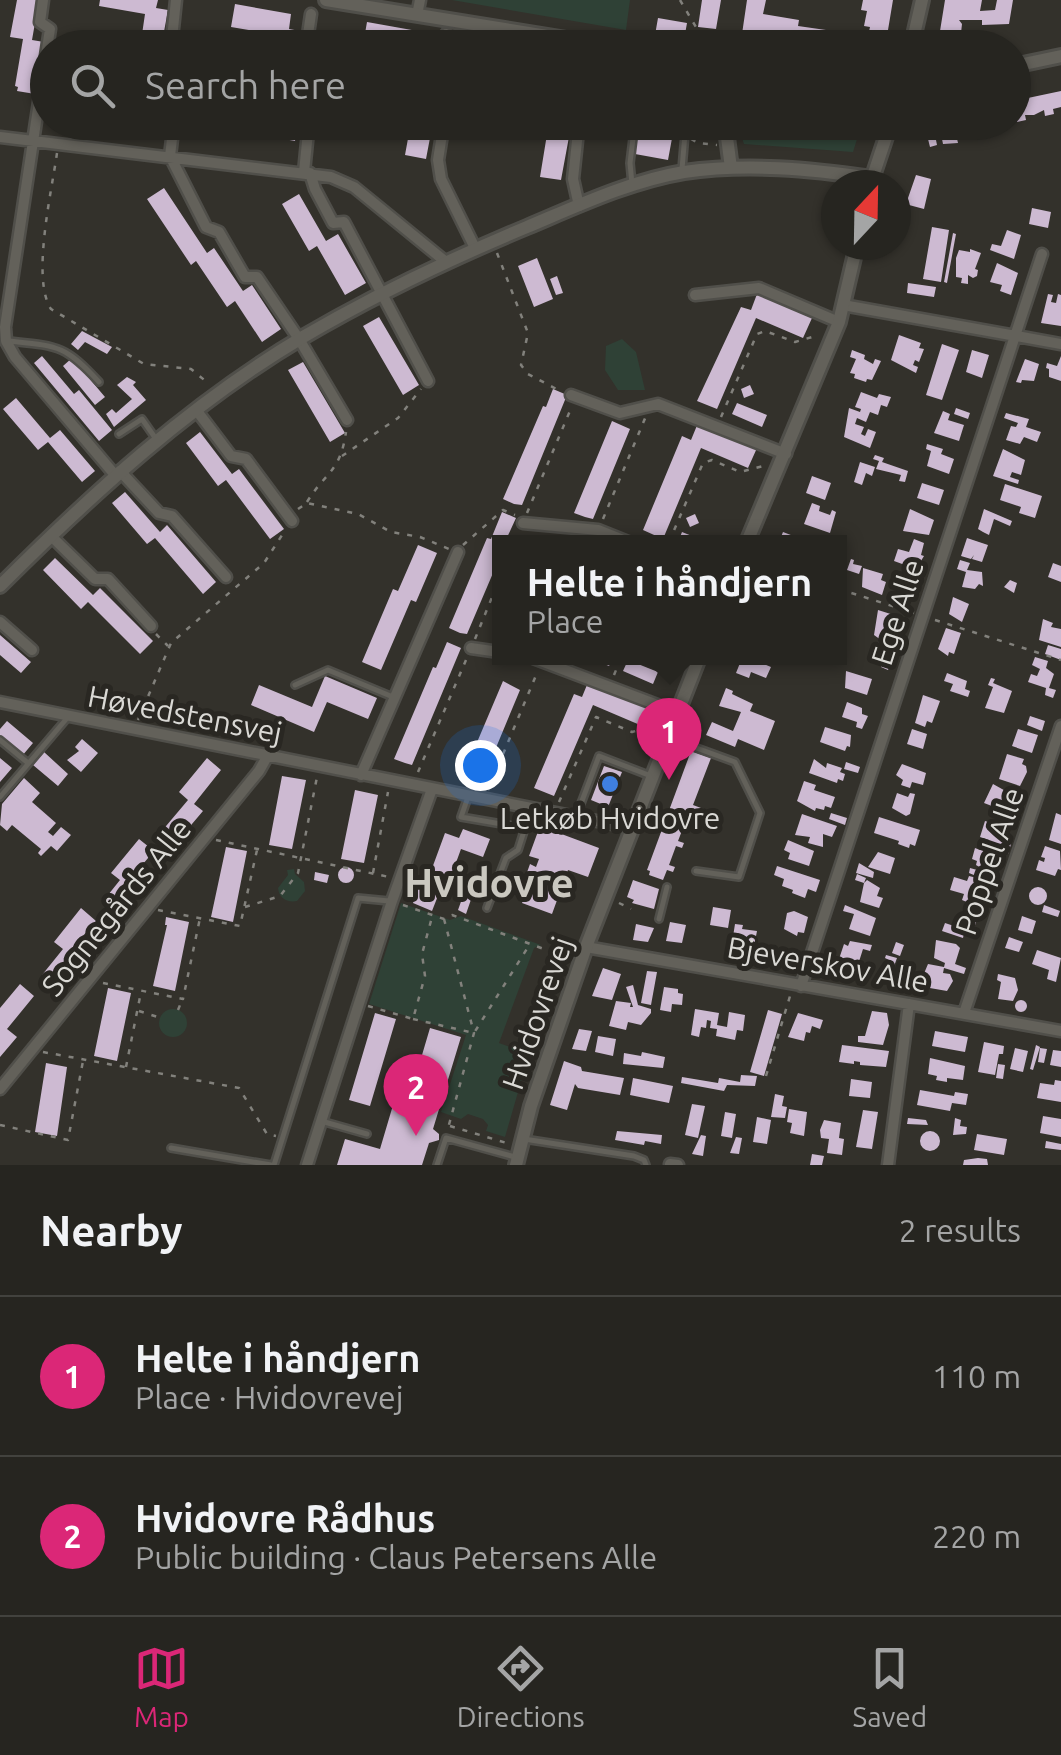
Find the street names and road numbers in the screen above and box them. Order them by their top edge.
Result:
street label: Ege Alle [864,555,930,669]
street label: Høvedstensvej [85,679,285,749]
street label: Poppel Alle [948,783,1030,939]
street label: Sognegårds Alle [34,812,198,1002]
street label: Bjeverskov Alle [725,930,931,998]
street label: Hvidovrevej [495,932,579,1094]

